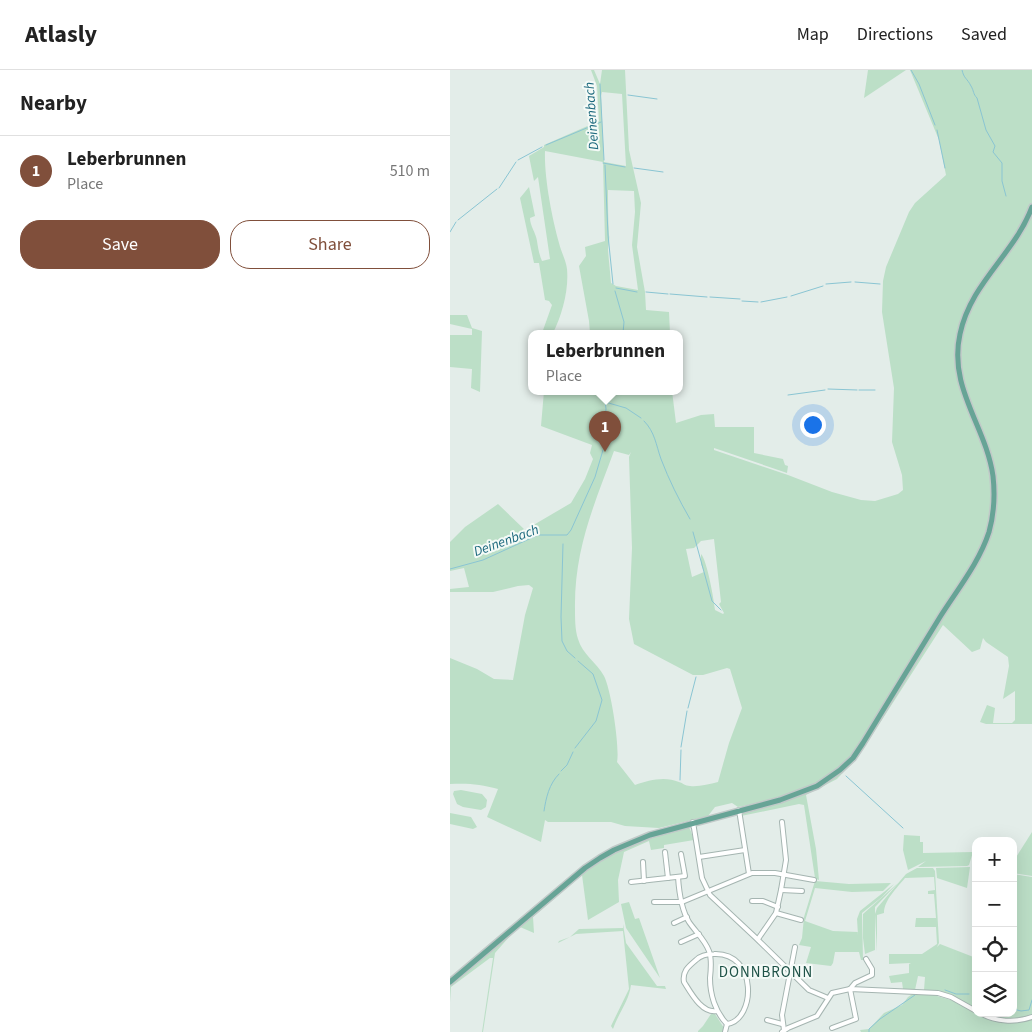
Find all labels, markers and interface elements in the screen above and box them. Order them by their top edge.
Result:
text: Atlasly [25,17,97,52]
text: Map [797,22,829,47]
text: Directions [857,22,933,47]
text: Saved [961,22,1007,47]
water label: Deinenbach [580,81,604,151]
text: Nearby [20,88,87,118]
text: Leberbrunnen [67,146,186,173]
text: 1 [32,160,40,182]
text: 510 m [390,160,430,182]
text: Place [67,173,103,195]
button: Save [20,220,220,269]
button: Share [230,220,430,269]
popup [528,330,683,395]
text: Leberbrunnen [546,338,665,365]
text: Place [546,365,582,387]
pin: 1 [589,411,621,452]
your location [800,412,826,438]
water label: Deinenbach [471,520,542,562]
map controls [972,837,1017,1017]
button: + [972,837,1017,882]
button: − [972,882,1017,927]
button: locate [972,927,1017,972]
district label: DONNBRONN [719,962,813,983]
button: layers [972,972,1017,1017]

